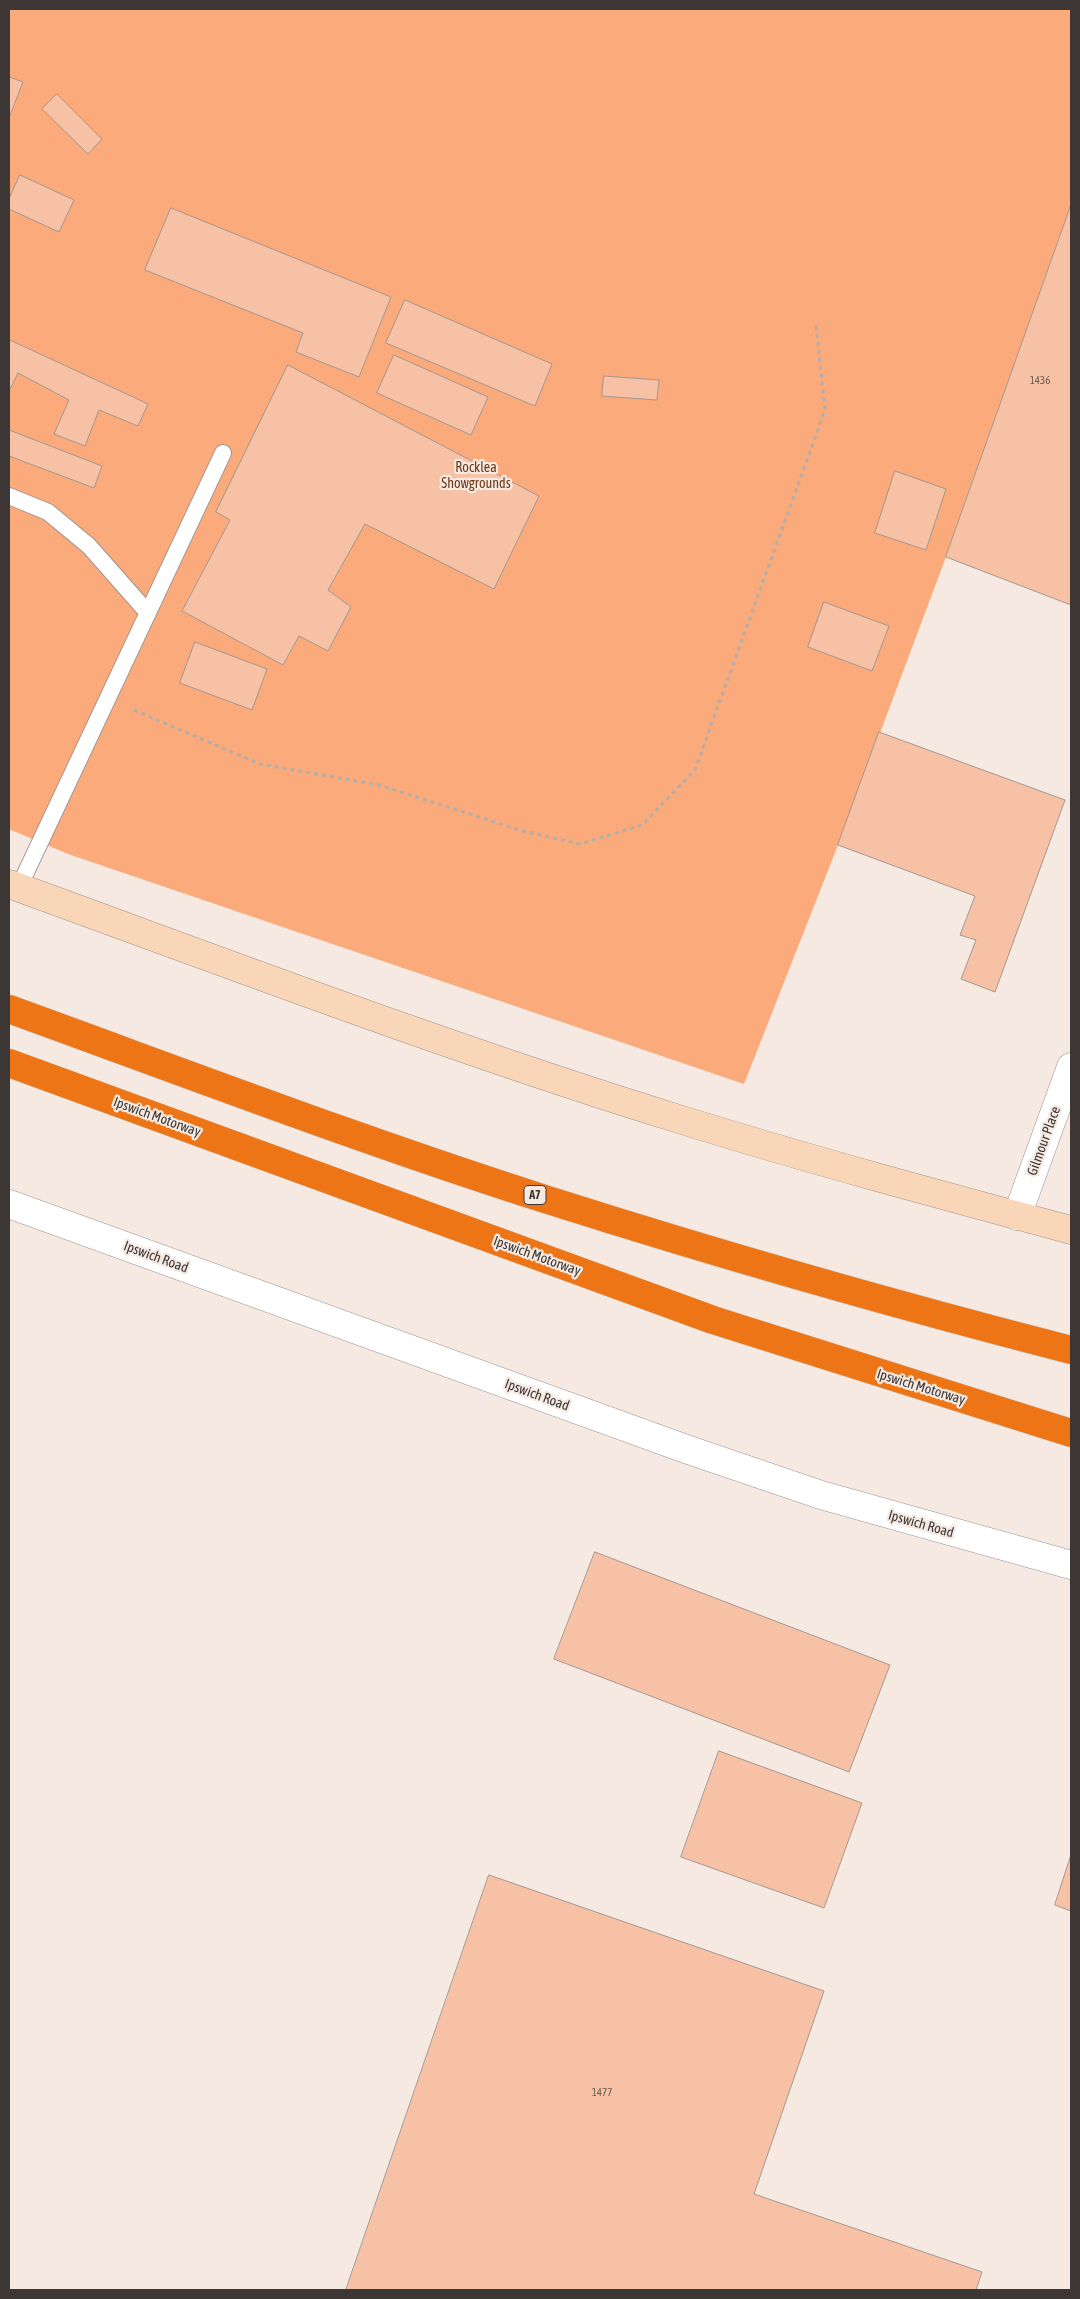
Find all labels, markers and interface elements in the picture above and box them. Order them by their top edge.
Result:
house number: 1436 [1030,374,1050,388]
park label: Rocklea Showgrounds [441,460,511,492]
street label: Ipswich Motorway [111,1093,203,1141]
street label: Gilmour Place [1024,1104,1064,1178]
road number: A7 [524,1186,546,1204]
street label: Ipswich Motorway [491,1232,583,1280]
street label: Ipswich Road [121,1238,191,1276]
street label: Ipswich Motorway [875,1366,967,1408]
street label: Ipswich Road [502,1376,572,1414]
street label: Ipswich Road [886,1507,956,1541]
house number: 1477 [592,2086,612,2100]

